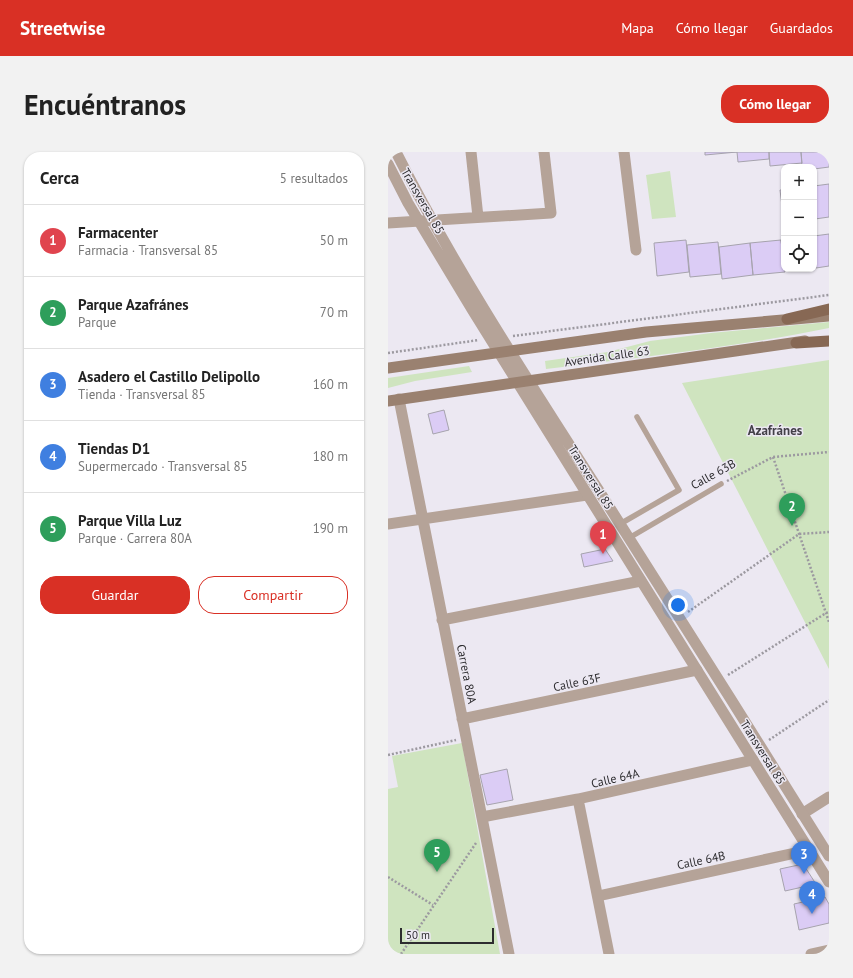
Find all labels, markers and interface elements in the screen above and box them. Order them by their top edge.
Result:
text: Streetwise [20,16,105,40]
text: Mapa [621,19,654,37]
text: Cómo llegar [676,19,748,37]
text: Guardados [770,19,833,37]
button: Cómo llegar [721,85,829,123]
text: Encuéntranos [24,86,186,123]
map controls [781,164,817,272]
button: + [781,164,817,200]
street label: Transversal 85 [398,165,448,237]
text: Cerca [40,167,79,189]
text: 5 resultados [280,170,348,187]
button: − [781,200,817,236]
text: Farmacenter [78,223,158,242]
text: 1 [49,232,57,249]
text: 50 m [320,232,348,249]
button: locate [781,236,817,272]
text: Farmacia · Transversal 85 [78,242,218,259]
text: Parque Azafránes [78,295,189,314]
text: 2 [49,304,57,321]
text: 70 m [320,304,348,321]
text: Parque [78,314,116,331]
street label: Avenida Calle 63 [564,343,650,369]
text: Asadero el Castillo Delipollo [78,367,260,386]
text: 3 [49,376,57,393]
text: 160 m [313,376,348,393]
text: Tienda · Transversal 85 [78,386,206,403]
district label: Azafránes [748,422,803,439]
text: Tiendas D1 [78,439,150,458]
street label: Transversal 85 [565,442,617,512]
text: 4 [49,448,57,465]
text: 180 m [313,448,348,465]
street label: Calle 63B [688,456,738,492]
text: Supermercado · Transversal 85 [78,458,248,475]
pin: 2 [779,493,805,526]
text: Parque Villa Luz [78,511,182,530]
text: 5 [49,520,57,537]
text: 190 m [313,520,348,537]
pin: 1 [590,521,616,554]
text: Parque · Carrera 80A [78,530,192,547]
button: Guardar [40,576,190,614]
button: Compartir [198,576,348,614]
your location [668,595,688,615]
street label: Carrera 80A [454,643,480,705]
street label: Calle 63F [552,670,602,694]
street label: Transversal 85 [737,717,789,787]
street label: Calle 64A [589,765,641,791]
pin: 5 [424,839,450,872]
pin: 3 [791,841,817,874]
street label: Calle 64B [675,848,727,872]
pin: 4 [799,881,825,914]
scale bar [400,926,494,945]
text: 50 m [406,928,430,942]

